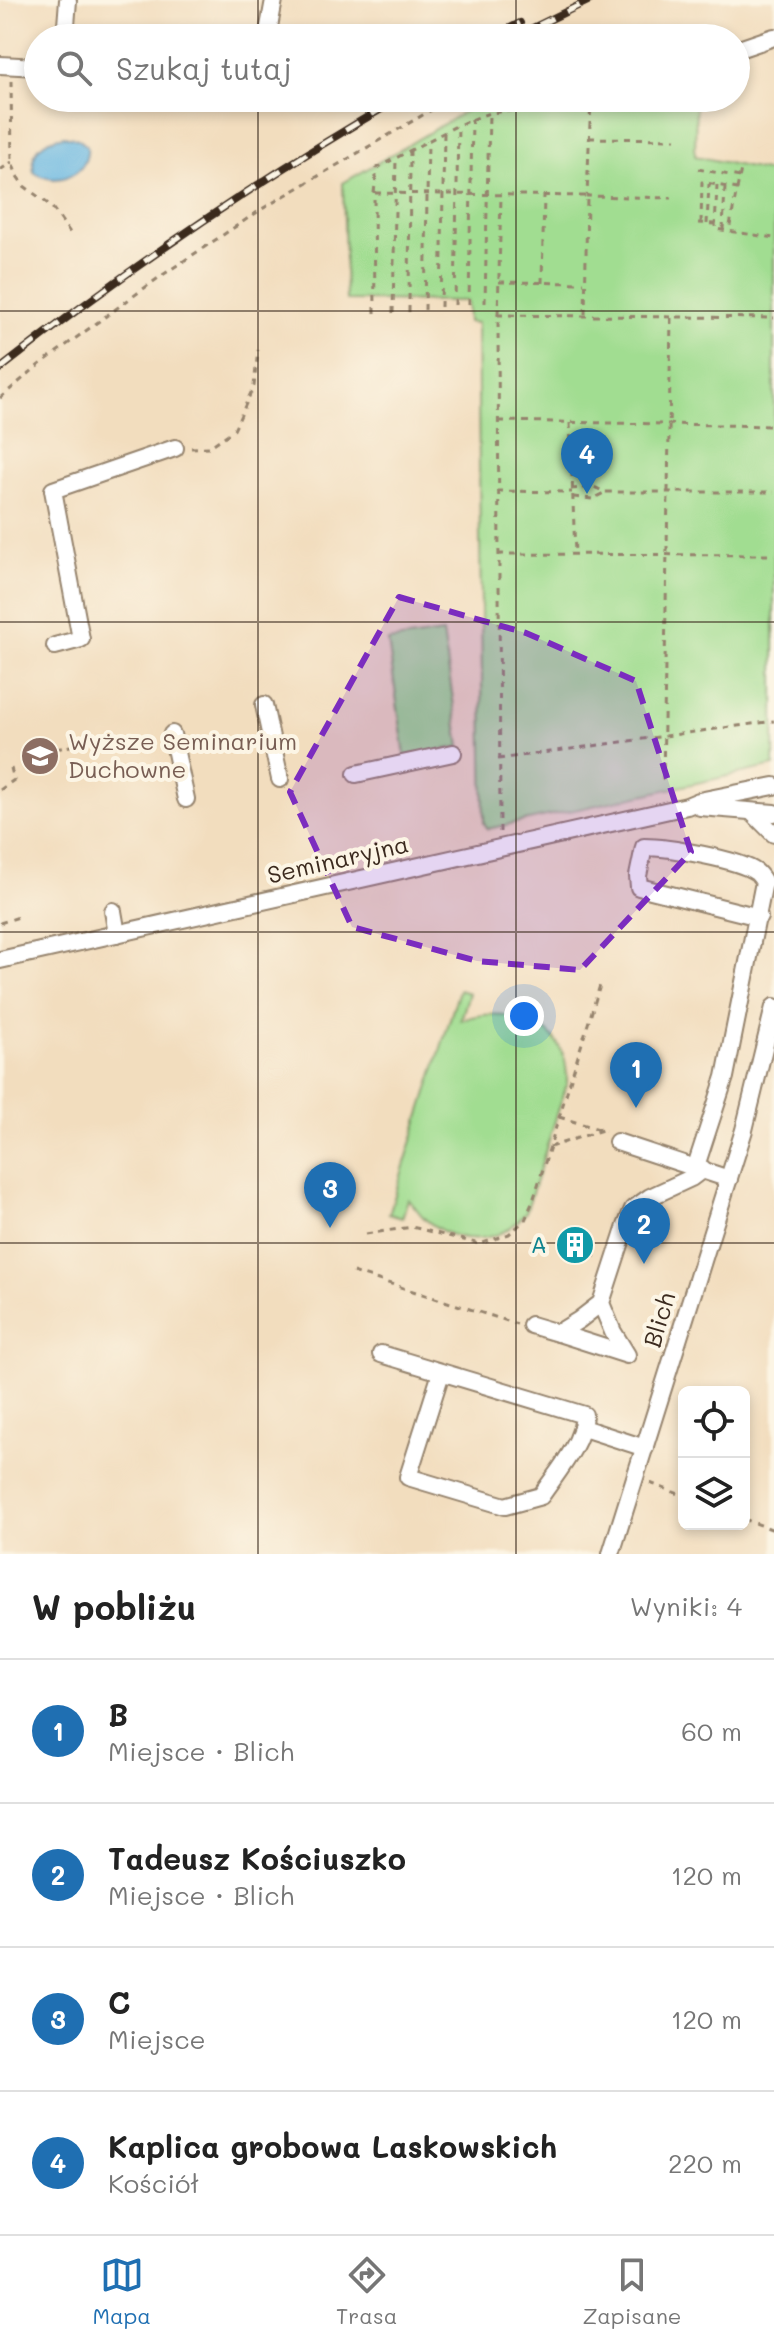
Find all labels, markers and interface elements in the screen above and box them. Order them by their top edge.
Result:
search box [24,24,750,112]
icon: search [52,46,96,90]
text: Szukaj tutaj [116,48,292,88]
pin: 4 [561,428,613,494]
place label: Wyższe Seminarium Duchowne [68,725,297,784]
school or university icon: Wyższe Seminarium Duchowne [19,735,61,777]
street label: Seminaryjna [264,827,411,890]
your location [504,996,544,1036]
pin: 1 [610,1042,662,1108]
pin: 3 [304,1162,356,1228]
pin: 2 [618,1198,670,1264]
building icon: A [554,1224,596,1266]
place label: A [530,1228,547,1259]
street label: Blich [636,1288,682,1351]
map controls [678,1386,750,1530]
button: locate [678,1386,750,1458]
button: layers [678,1458,750,1530]
text: W pobliżu [32,1584,196,1629]
text: Wyniki: 4 [630,1589,742,1623]
text: B [108,1694,128,1734]
text: 1 [52,1714,64,1748]
text: 60 m [681,1714,742,1748]
text: Miejsce · Blich [108,1734,294,1768]
text: Tadeusz Kościuszko [108,1838,406,1878]
text: 2 [51,1858,65,1892]
text: 120 m [671,1858,742,1892]
text: Miejsce · Blich [108,1878,294,1912]
text: C [108,1982,130,2022]
text: 3 [50,2002,66,2036]
text: 120 m [671,2002,742,2036]
text: Miejsce [108,2022,206,2056]
text: Kaplica grobowa Laskowskich [108,2126,557,2166]
text: 4 [50,2146,66,2180]
text: 220 m [668,2146,742,2180]
text: Kościół [108,2166,199,2200]
tab: Mapa [93,2253,151,2330]
tab: Trasa [336,2253,397,2330]
tab: Zapisane [582,2253,681,2330]

